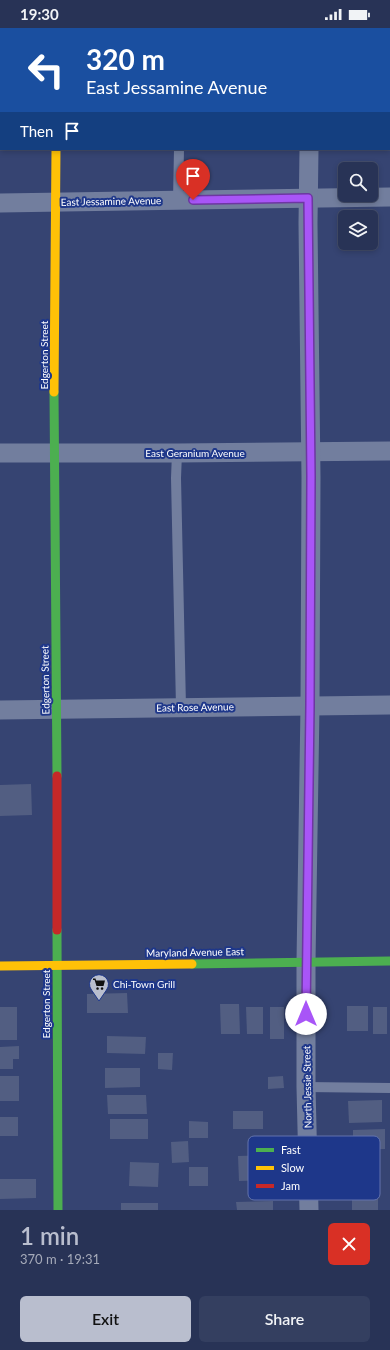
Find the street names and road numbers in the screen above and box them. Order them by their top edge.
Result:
street label: East Jessamine Avenue [61,194,161,208]
street label: Edgerton Street [38,320,50,389]
street label: East Geranium Avenue [145,447,245,459]
street label: Edgerton Street [38,645,52,715]
street label: East Rose Avenue [156,700,234,714]
street label: Maryland Avenue East [146,945,244,959]
street label: Edgerton Street [40,969,52,1038]
street label: North Jessie Street [300,1045,314,1128]

